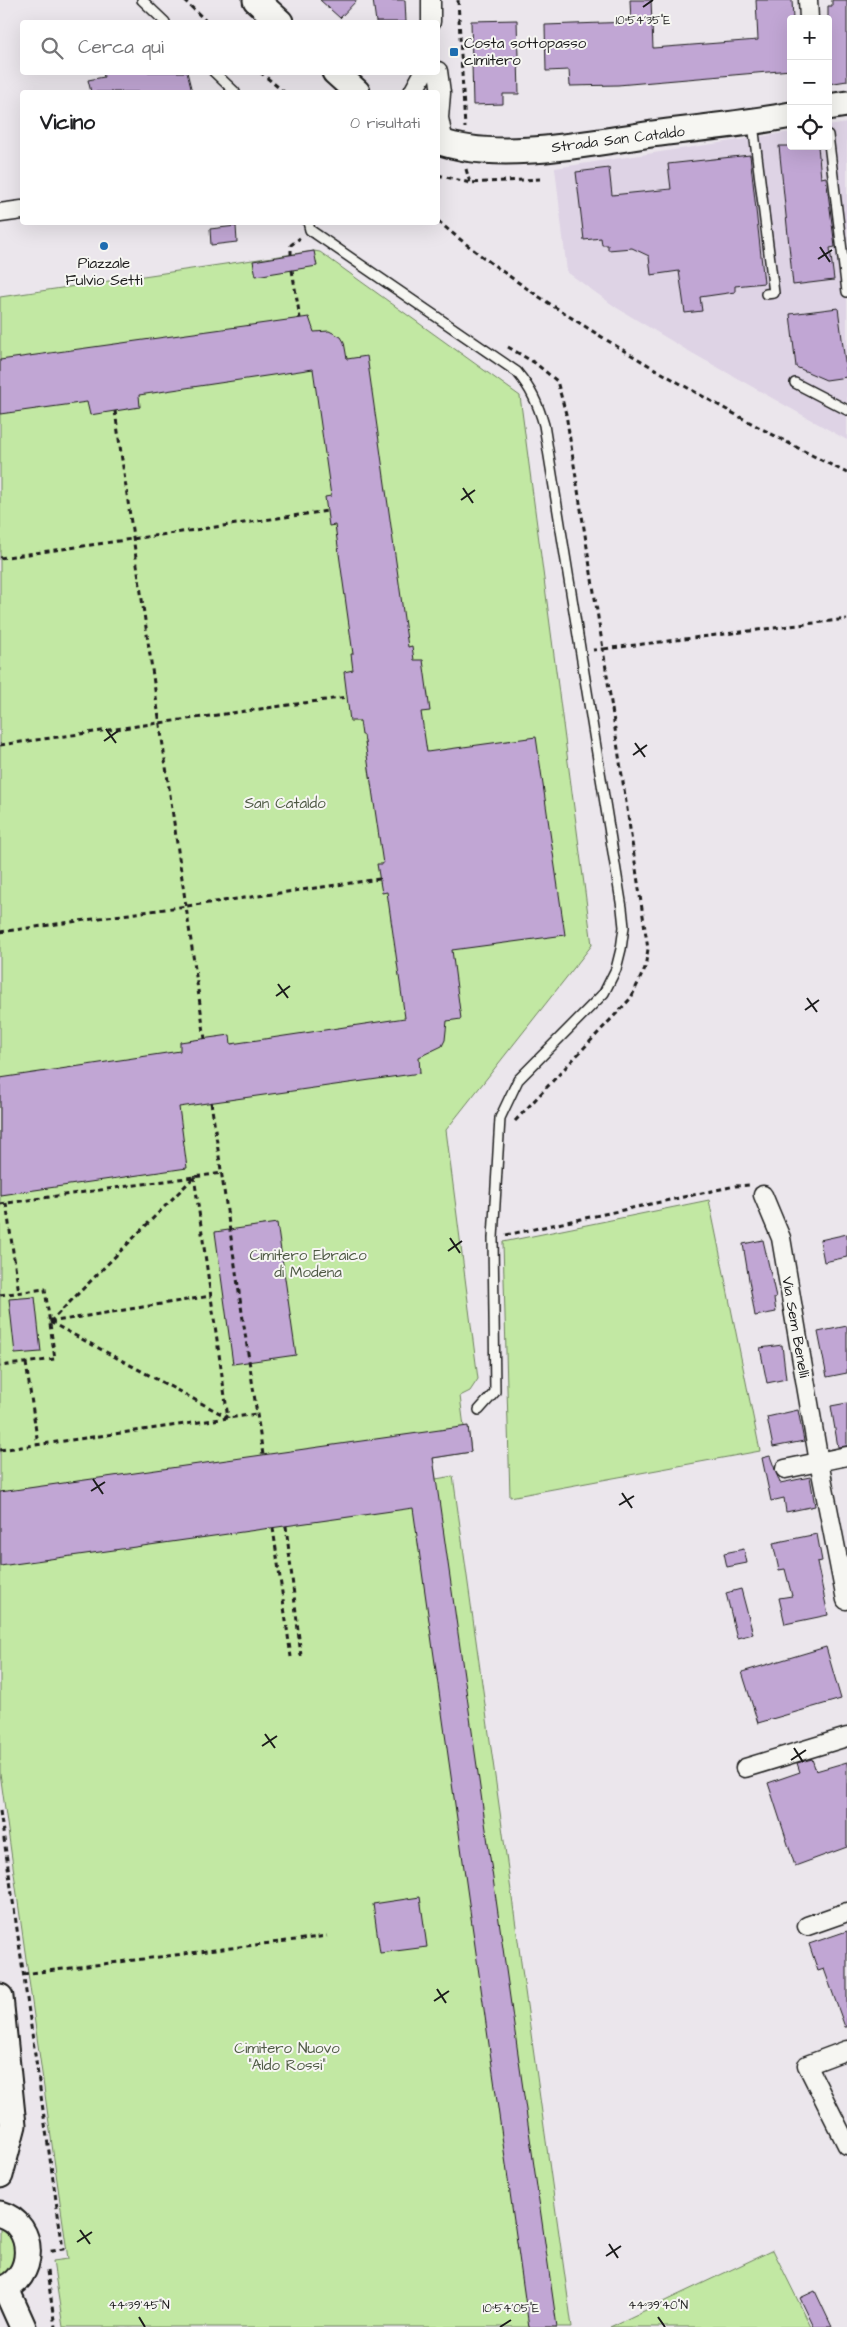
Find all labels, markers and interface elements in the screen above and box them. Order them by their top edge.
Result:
text: 10°54'35"E [616,12,670,29]
map controls [787,15,832,150]
button: + [787,15,832,60]
search box [20,20,440,75]
place label: Costa sottopasso cimitero [464,33,587,71]
icon: search [38,34,66,62]
text: Cerca qui [78,34,164,61]
marker: Costa sottopasso cimitero [448,46,460,58]
button: − [787,60,832,105]
button: locate [787,105,832,150]
text: Vicino [40,108,95,137]
text: 0 risultati [350,112,420,134]
street label: Strada San Cataldo [550,121,686,158]
marker: Piazzale Fulvio Setti [98,240,110,252]
place label: Piazzale Fulvio Setti [65,253,143,291]
park label: San Cataldo [244,793,326,814]
park label: Cimitero Ebraico di Modena [249,1245,367,1283]
street label: Via Sem Benelli [776,1275,815,1380]
park label: Cimitero Nuovo “Aldo Rossi” [234,2038,340,2076]
text: 44°39'45"N [109,2297,170,2314]
text: 44°39'40"N [628,2297,688,2314]
text: 10°54'05"E [483,2300,539,2317]

